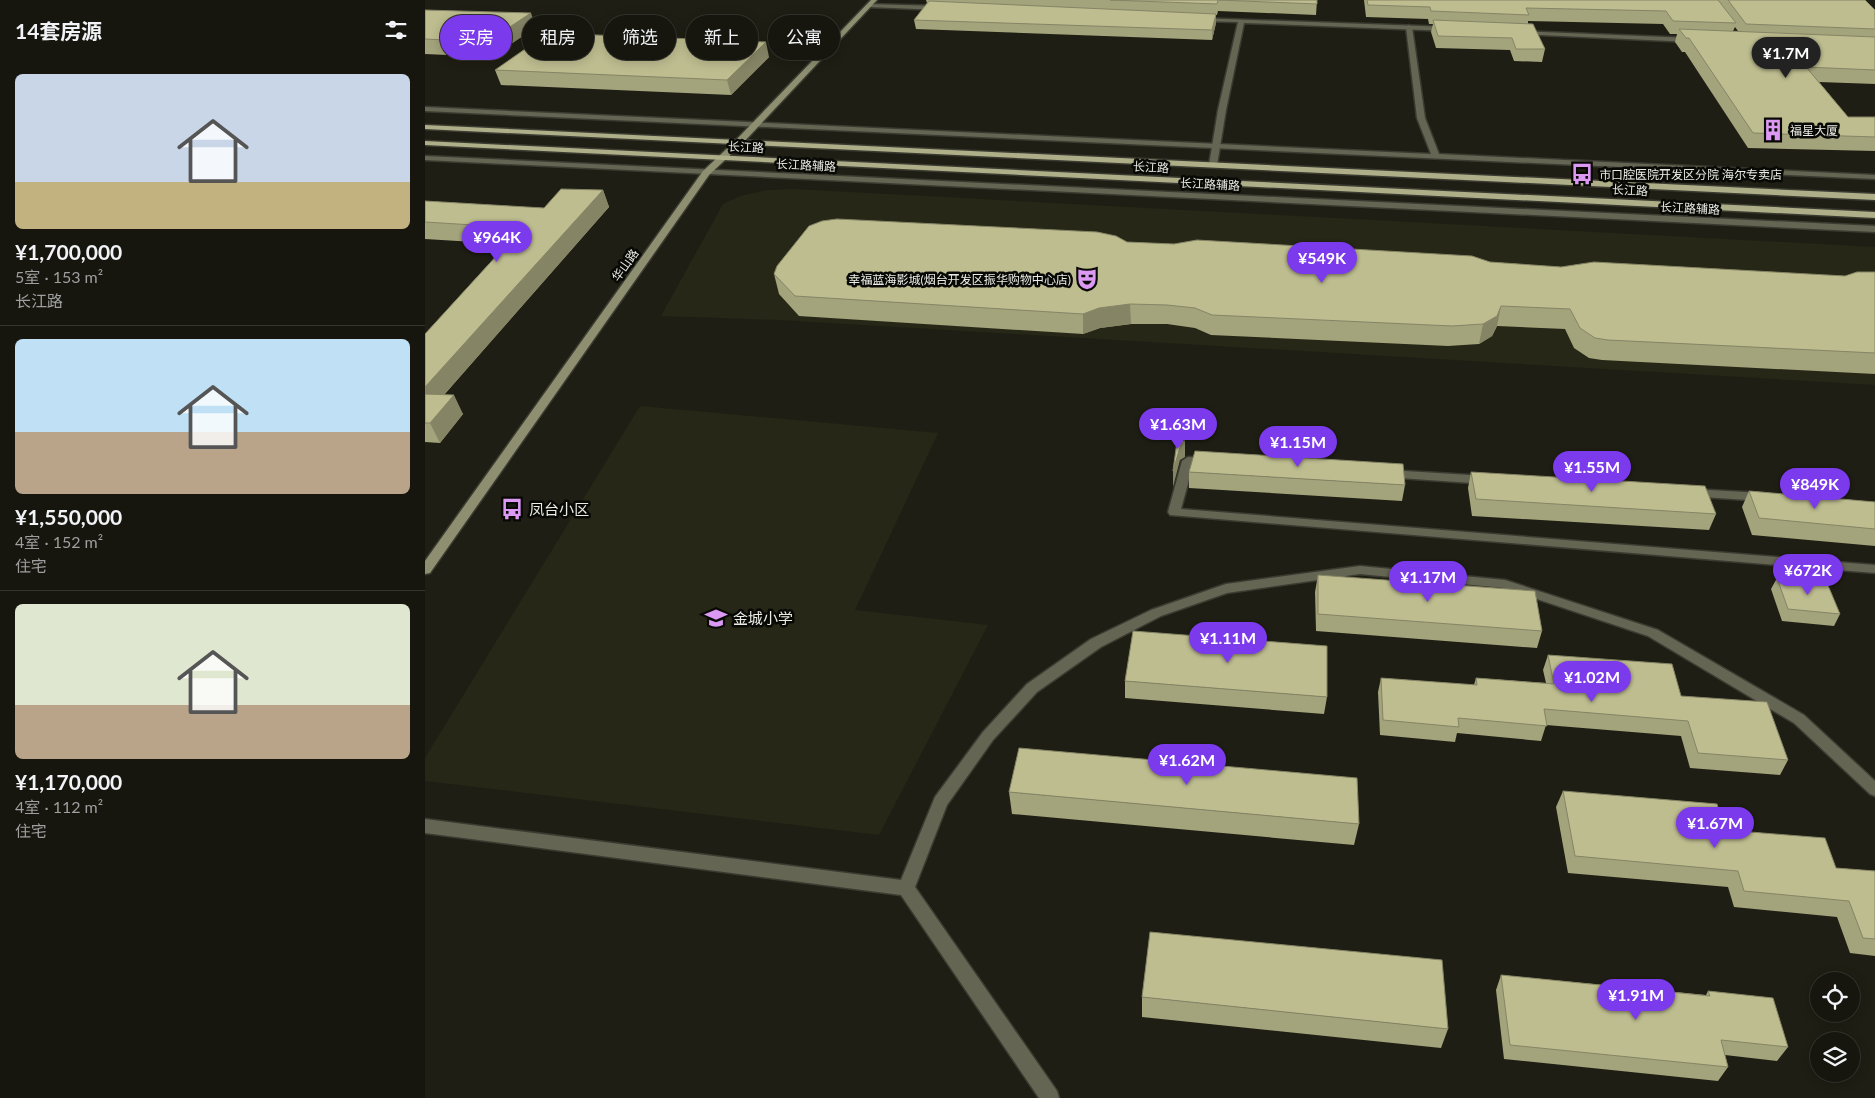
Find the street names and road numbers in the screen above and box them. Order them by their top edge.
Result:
street label: 长江路 [728,139,764,155]
street label: 长江路辅路 [776,156,836,174]
street label: 长江路 [1133,159,1169,175]
street label: 长江路辅路 [1180,175,1240,193]
street label: 长江路 [1612,182,1648,198]
street label: 长江路辅路 [1660,199,1720,217]
street label: 华山路 [609,246,641,284]

